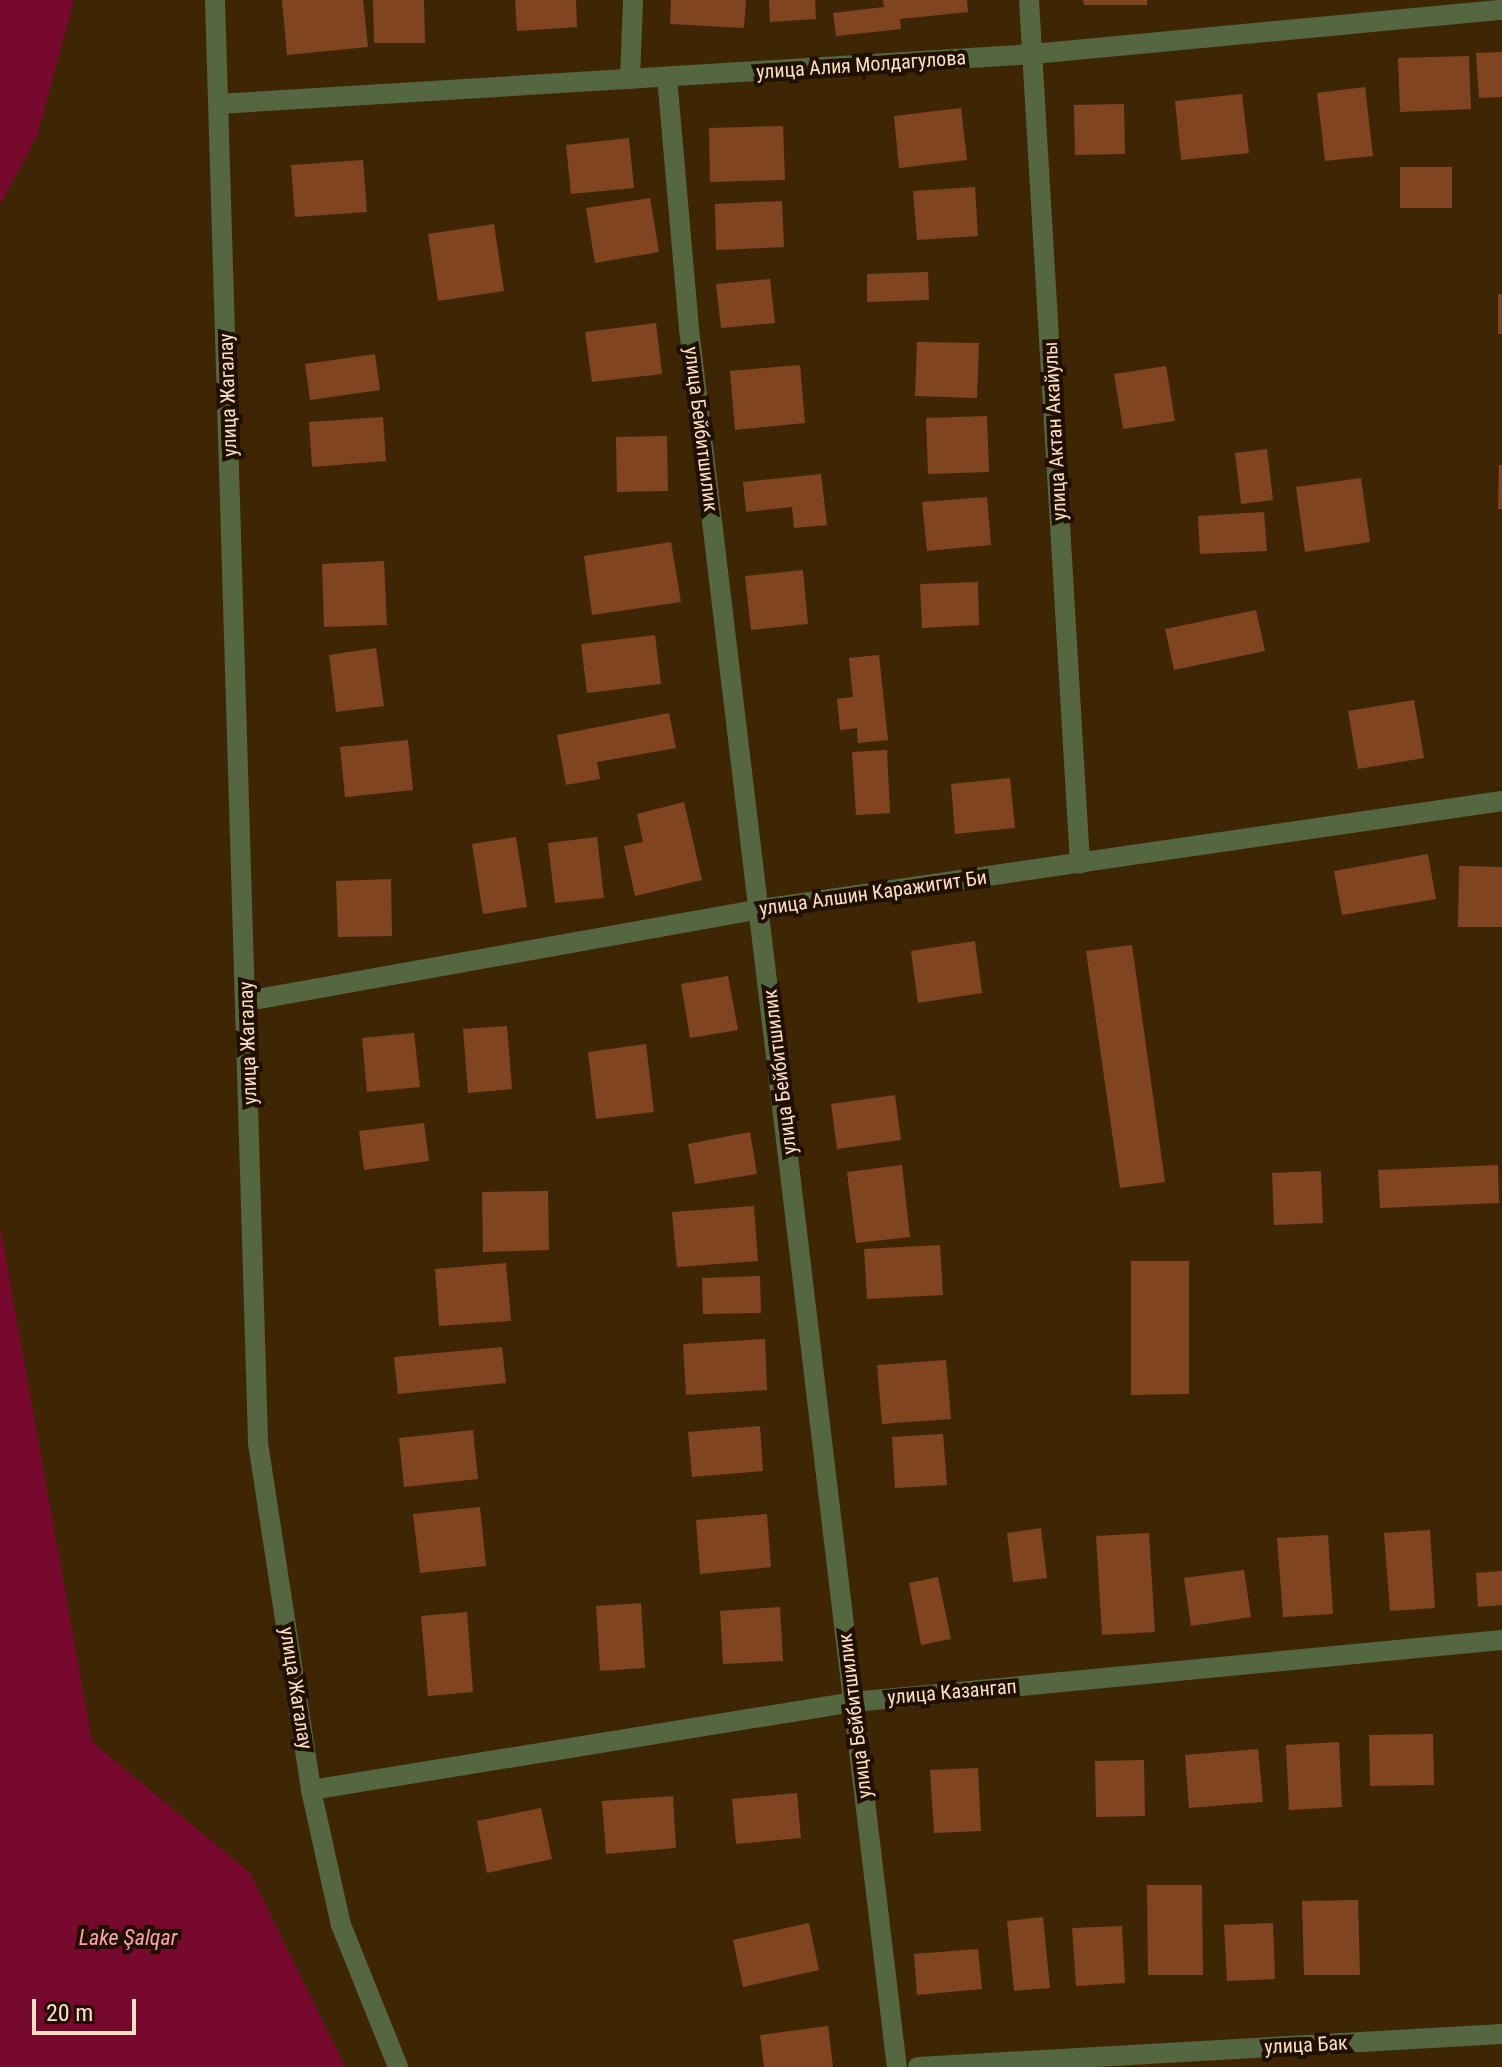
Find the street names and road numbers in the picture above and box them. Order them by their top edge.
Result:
street label: улица Алия Молдагулова [755,46,967,84]
street label: улица Жагалау [214,333,242,457]
street label: улица Актан Акайулы [1038,341,1072,521]
street label: улица Бейбитшилик [679,345,723,513]
street label: улица Алшин Каражигит Би [758,865,988,921]
street label: улица Жагалау [234,981,262,1105]
street label: улица Бейбитшилик [758,988,802,1156]
street label: улица Жагалау [274,1625,318,1751]
street label: улица Бейбитшилик [833,1632,877,1800]
street label: улица Казангап [886,1674,1018,1710]
street label: улица Бак [1264,2031,1348,2059]

